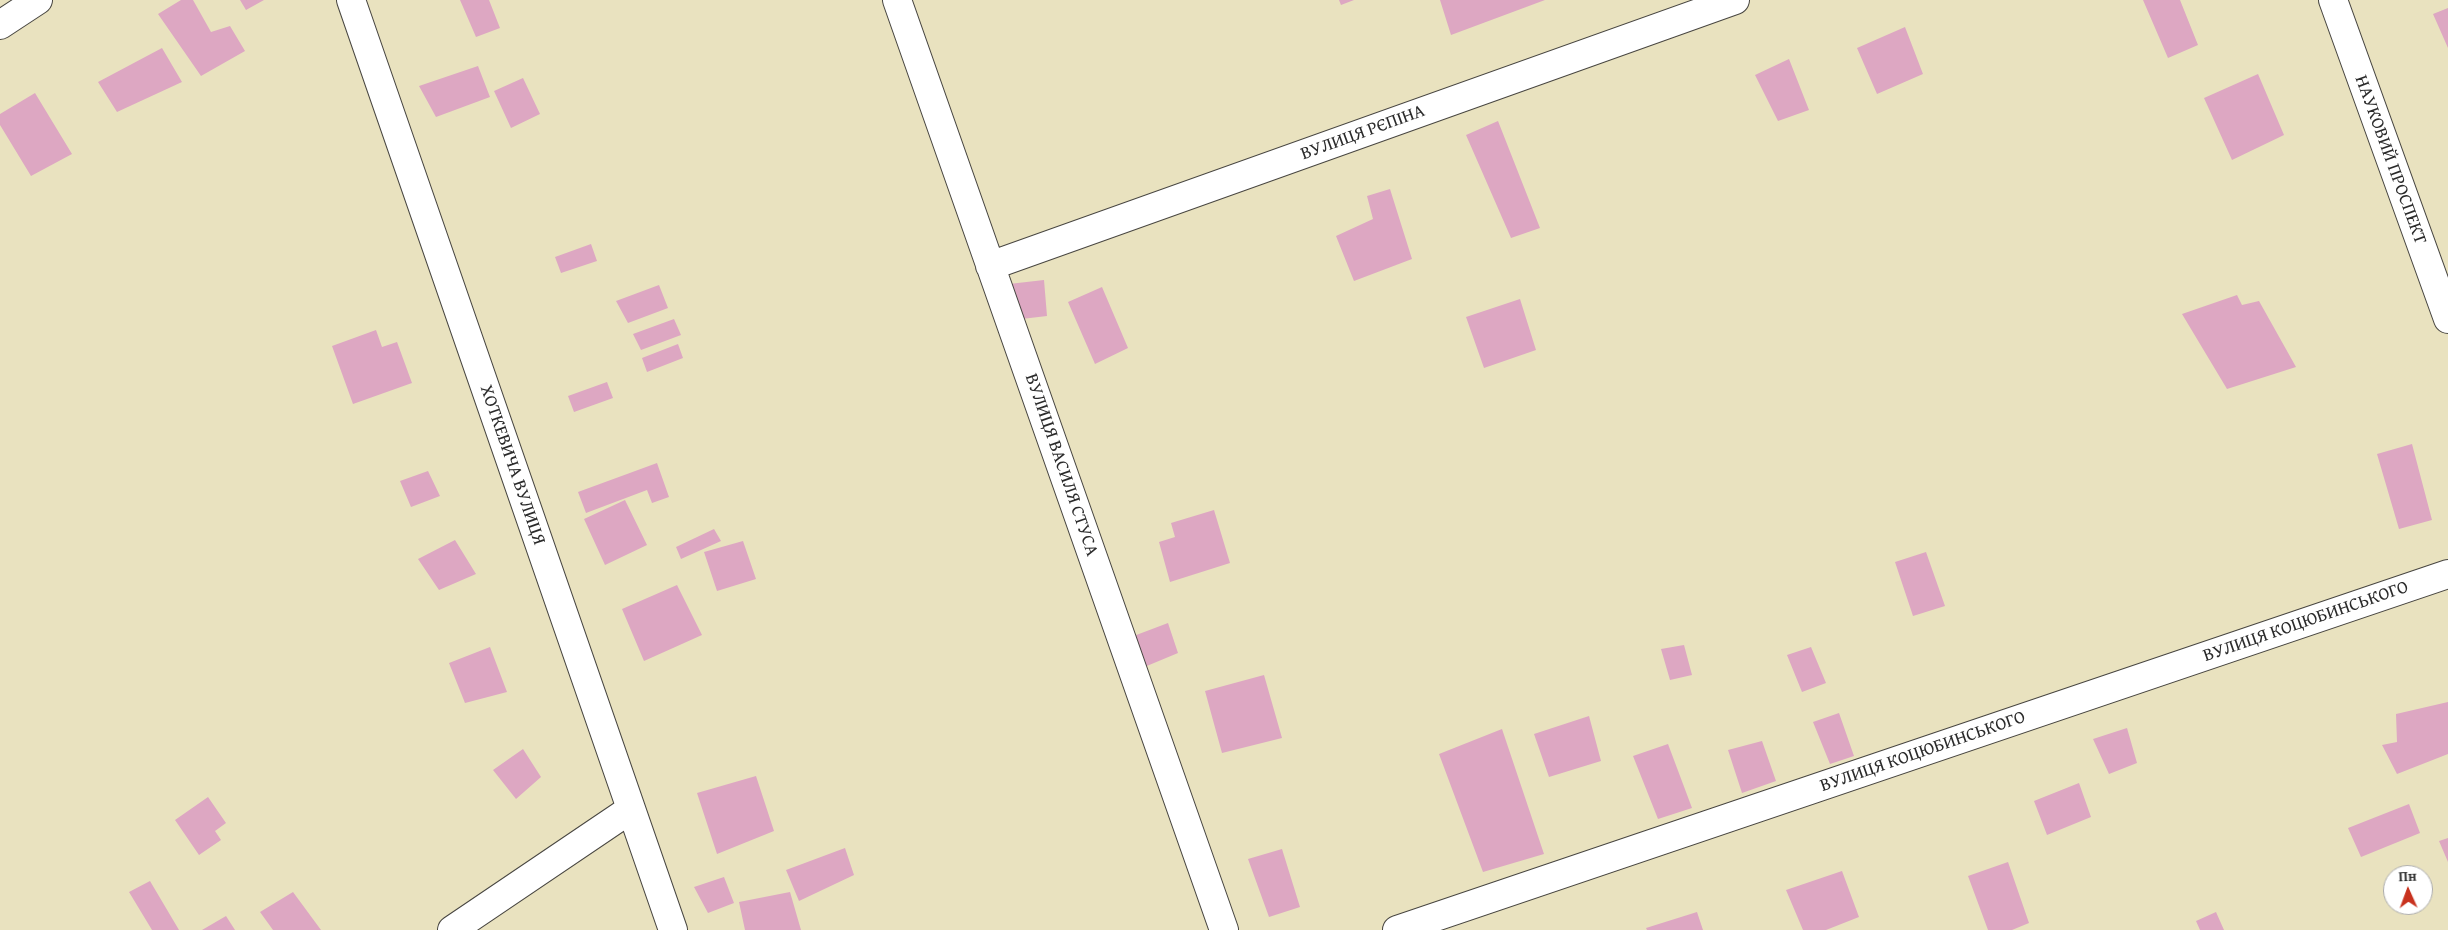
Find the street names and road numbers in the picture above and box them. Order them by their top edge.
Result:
street label: НАУКОВИЙ ПРОСПЕКТ [2349,73,2431,247]
street label: ВУЛИЦЯ РЄПІНА [1298,101,1428,165]
street label: ВУЛИЦЯ ВАСИЛЯ СТУСА [1020,371,1102,559]
street label: ХОТКЕВИЧА ВУЛИЦЯ [475,382,549,548]
street label: ВУЛИЦЯ КОЦЮБИНСЬКОГО [2201,577,2411,667]
street label: ВУЛИЦЯ КОЦЮБИНСЬКОГО [1818,707,2028,797]

